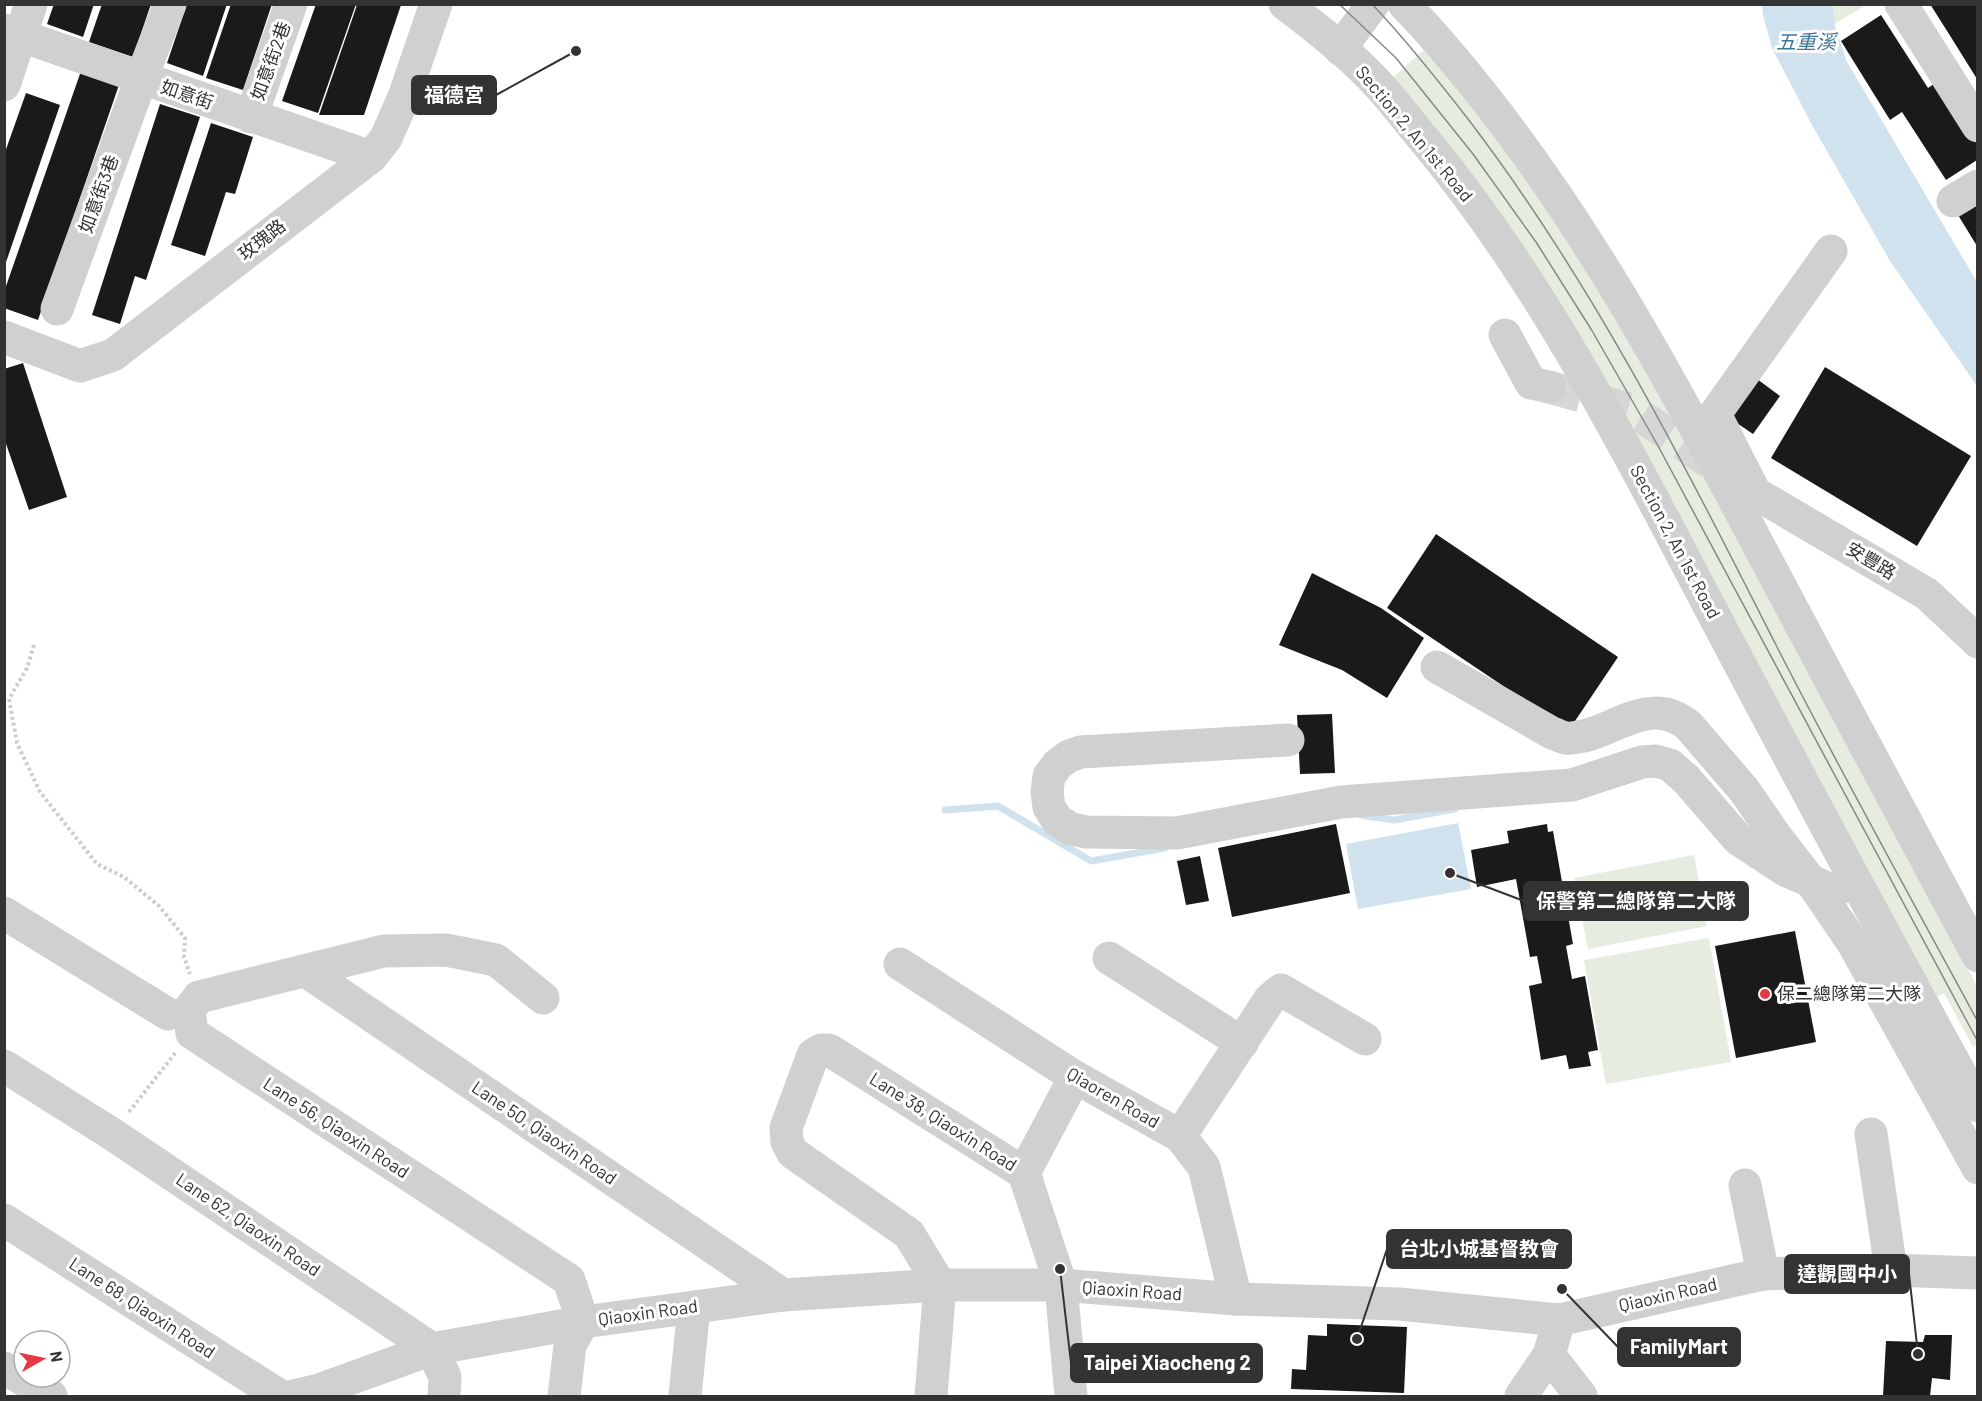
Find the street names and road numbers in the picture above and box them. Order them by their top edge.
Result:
street label: 如意街2巷 [246,19,294,103]
street label: Section 2, An 1st Road [1351,61,1478,206]
street label: 如意街 [158,75,216,113]
street label: 如意街3巷 [74,152,122,236]
street label: 玫瑰路 [233,214,289,265]
street label: Section 2, An 1st Road [1626,461,1726,622]
street label: 安豐路 [1843,537,1900,583]
street label: Qiaoren Road [1063,1062,1164,1132]
street label: Lane 38, Qiaoxin Road [866,1067,1021,1175]
street label: Lane 56, Qiaoxin Road [260,1072,413,1182]
street label: Lane 50, Qiaoxin Road [468,1076,621,1189]
street label: Lane 62, Qiaoxin Road [172,1168,325,1281]
street label: Lane 68, Qiaoxin Road [66,1252,219,1362]
street label: Qiaoxin Road [1617,1272,1719,1316]
street label: Qiaoxin Road [1081,1276,1183,1304]
street label: Qiaoxin Road [597,1294,699,1330]

